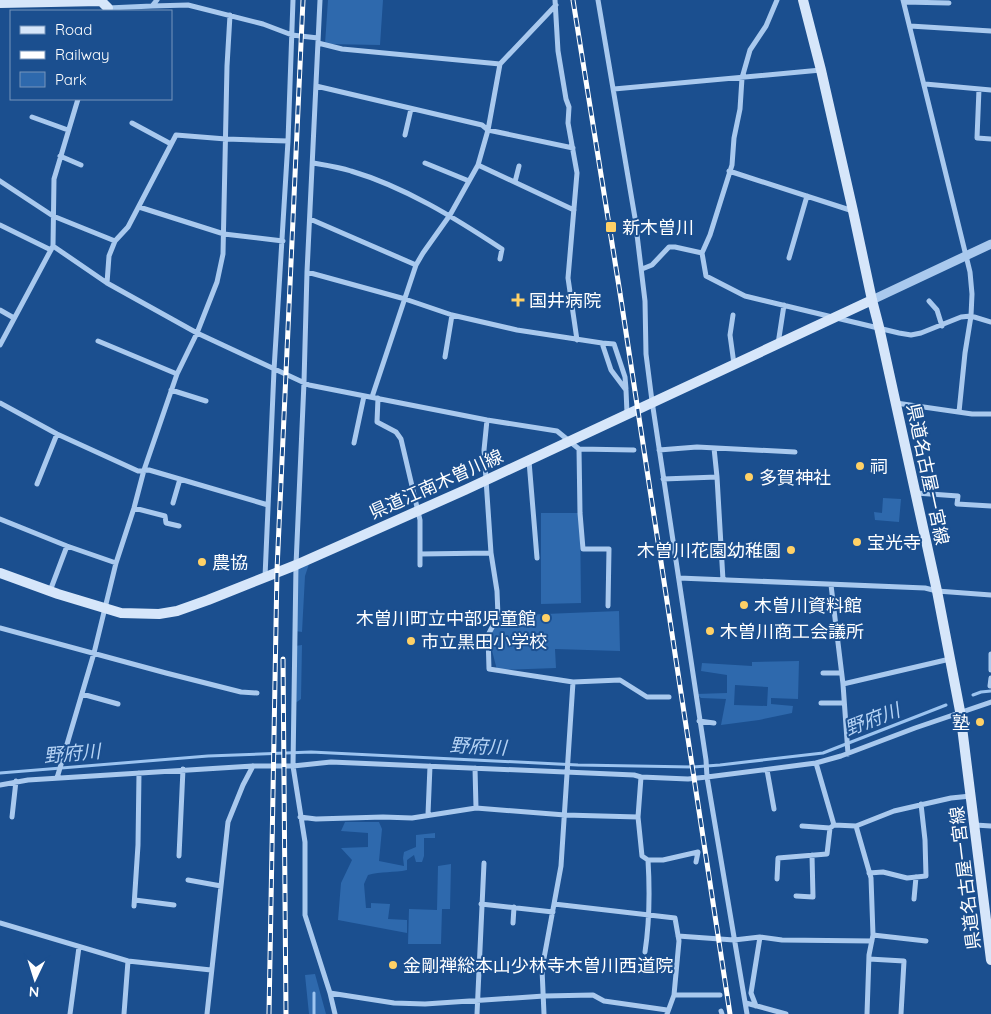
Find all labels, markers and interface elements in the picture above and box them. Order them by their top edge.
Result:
legend [10,10,172,100]
text: Road [55,20,92,39]
text: Railway [55,45,110,64]
text: Park [55,70,87,89]
place label: 新木曽川 [622,216,694,239]
marker: 新木曽川 [604,220,618,234]
place label: 国井病院 [529,289,601,312]
marker: 国井病院 [511,293,525,307]
street label: 県道名古屋一宮線 [902,401,954,547]
street label: 県道江南木曽川線 [366,444,506,524]
place label: 祠 [870,455,888,478]
marker: 祠 [854,460,866,472]
place label: 多賀神社 [759,466,831,489]
marker: 多賀神社 [743,471,755,483]
place label: 宝光寺 [867,531,921,554]
marker: 宝光寺 [851,536,863,548]
place label: 木曽川花園幼稚園 [637,539,781,562]
marker: 木曽川花園幼稚園 [785,544,797,556]
place label: 農協 [212,551,248,574]
marker: 農協 [196,556,208,568]
place label: 木曽川資料館 [754,594,862,617]
marker: 木曽川資料館 [738,599,750,611]
place label: 木曽川町立中部児童館 [356,607,536,630]
marker: 木曽川町立中部児童館 [540,612,552,624]
place label: 木曽川商工会議所 [720,620,864,643]
marker: 木曽川商工会議所 [704,625,716,637]
place label: 市立黒田小学校 [421,630,547,653]
marker: 市立黒田小学校 [405,635,417,647]
water label: 野府川 [841,697,905,740]
place label: 塾 [952,711,970,734]
marker: 塾 [974,716,986,728]
water label: 野府川 [449,733,509,760]
water label: 野府川 [43,738,103,767]
street label: 県道名古屋一宮線 [945,805,985,951]
north arrow [10,954,60,1004]
place label: 金剛禅総本山少林寺木曽川西道院 [403,954,673,977]
marker: 金剛禅総本山少林寺木曽川西道院 [387,959,399,971]
text: N [28,983,40,1001]

